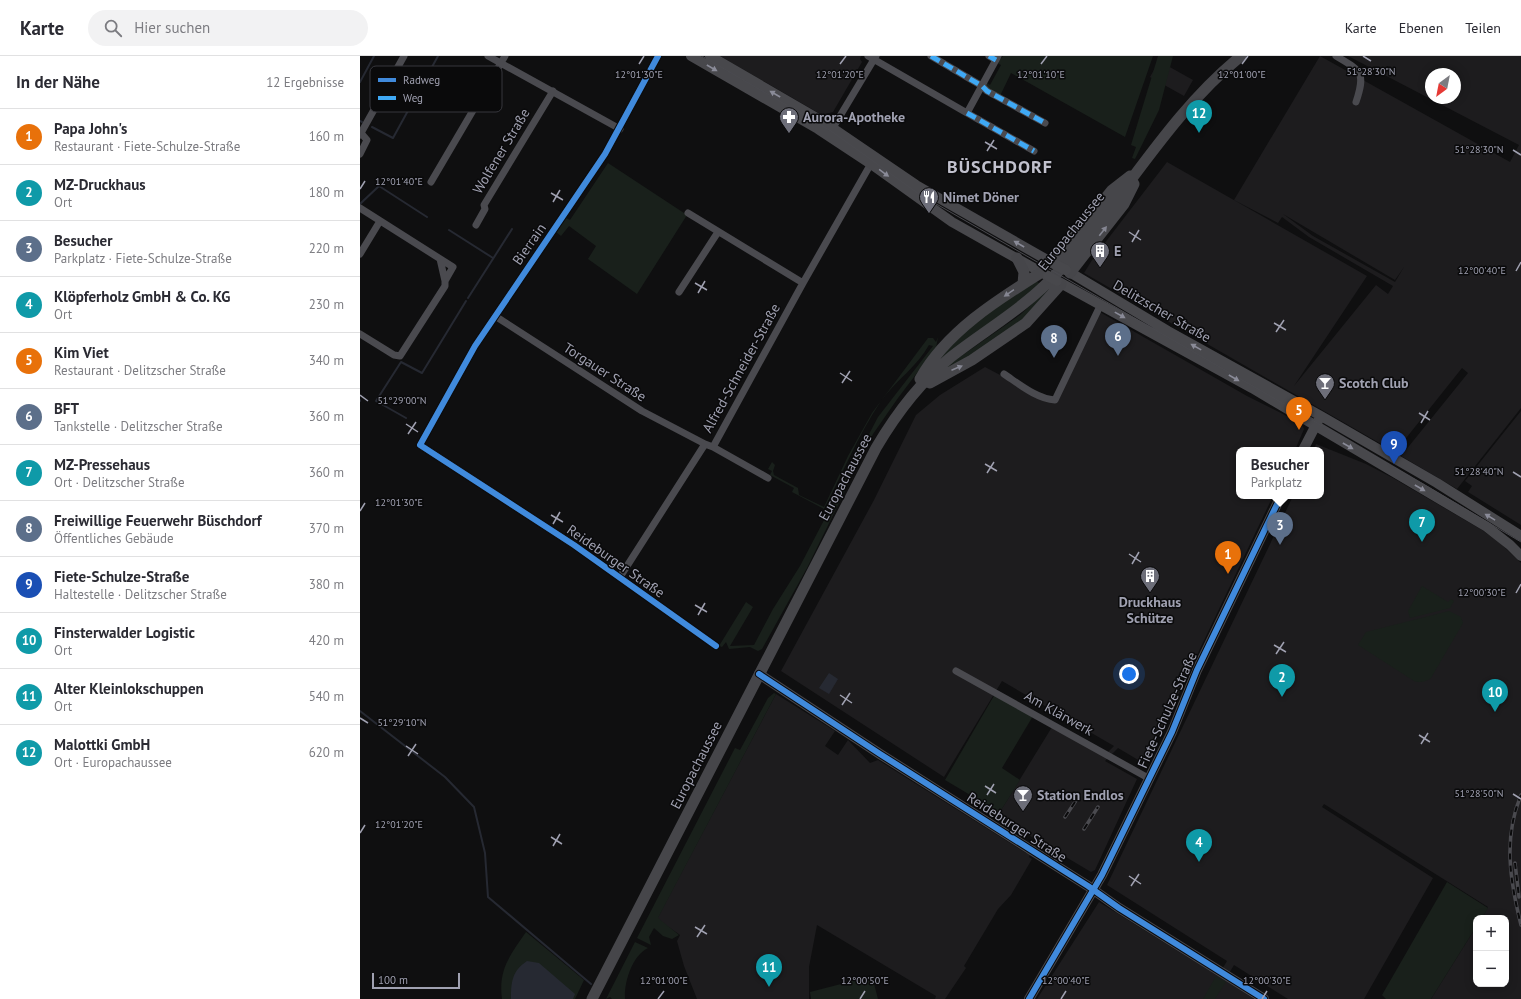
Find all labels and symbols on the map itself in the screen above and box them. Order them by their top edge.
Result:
one-way arrow [706,65,718,72]
text: 51°28'30"N [1346,65,1396,78]
legend [370,66,502,112]
text: 12°01'30"E [615,68,663,81]
text: 12°01'20"E [816,68,864,81]
text: 12°01'10"E [1017,68,1065,81]
text: 12°01'00"E [1218,68,1266,81]
north arrow [1425,68,1461,104]
text: Radweg [403,73,440,87]
text: Weg [403,91,423,105]
one-way arrow [769,91,781,98]
pin: 12 [1186,100,1212,133]
street label: Wolfener Straße [468,105,534,197]
pharmacy icon: Aurora-Apotheke [778,106,800,134]
place label: Aurora-Apotheke [803,108,905,126]
text: 51°28'30"N [1454,143,1504,156]
district label: BÜSCHDORF [947,155,1053,178]
one-way arrow [878,169,889,177]
text: 12°01'40"E [375,175,423,188]
restaurant icon: Nimet Döner [918,186,940,214]
place label: Nimet Döner [943,188,1019,206]
street label: Europachaussee [1034,188,1108,274]
street label: Bierrain [508,220,550,268]
one-way arrow [1098,226,1107,237]
one-way arrow [1013,240,1025,247]
building icon: E [1089,240,1111,268]
place label: E [1114,242,1121,260]
text: 12°00'40"E [1458,264,1506,277]
street label: Delitzscher Straße [1110,276,1214,346]
one-way arrow [1004,289,1014,297]
street label: Alfred-Schneider-Straße [698,300,784,436]
one-way arrow [1115,311,1126,318]
pin: 6 [1105,323,1131,356]
pin: 8 [1041,325,1067,358]
street label: Torgauer Straße [560,339,650,405]
one-way arrow [1190,343,1201,350]
one-way arrow [951,365,962,371]
bar icon: Scotch Club [1314,372,1336,400]
place label: Scotch Club [1339,374,1409,392]
one-way arrow [1228,375,1240,382]
text: 51°29'00"N [377,394,427,407]
pin: 5 [1286,397,1312,430]
street label: Europachaussee [814,430,876,524]
pin: 9 [1381,431,1407,464]
one-way arrow [1343,443,1354,450]
text: 51°28'40"N [1454,465,1504,478]
one-way arrow [1414,485,1426,492]
text: 12°01'30"E [375,496,423,509]
pin: 7 [1409,509,1435,542]
pin: 3 [1267,512,1293,545]
one-way arrow [1484,513,1496,520]
street label: Reideburger Straße [564,521,668,601]
pin: 1 [1215,541,1241,574]
building icon: Druckhaus Schütze [1139,565,1161,593]
text: 12°00'30"E [1458,586,1506,599]
place label: Druckhaus Schütze [1119,593,1181,627]
street label: Fiete-Schulze-Straße [1133,649,1201,771]
your location [1119,664,1139,684]
pin: 2 [1269,664,1295,697]
pin: 10 [1482,679,1508,712]
street label: Am Klärwerk [1021,687,1097,740]
text: 51°29'10"N [377,716,427,729]
street label: Europachaussee [666,718,726,812]
bar icon: Station Endlos [1012,784,1034,812]
place label: Station Endlos [1037,786,1124,804]
text: 51°28'50"N [1454,787,1504,800]
street label: Reideburger Straße [964,788,1070,866]
text: 12°01'20"E [375,818,423,831]
pin: 4 [1186,829,1212,862]
pin: 11 [756,954,782,987]
scale bar [372,971,460,990]
text: 12°01'00"E [640,974,688,987]
text: 12°00'50"E [841,974,889,987]
text: 12°00'40"E [1042,974,1090,987]
text: 12°00'30"E [1243,974,1291,987]

